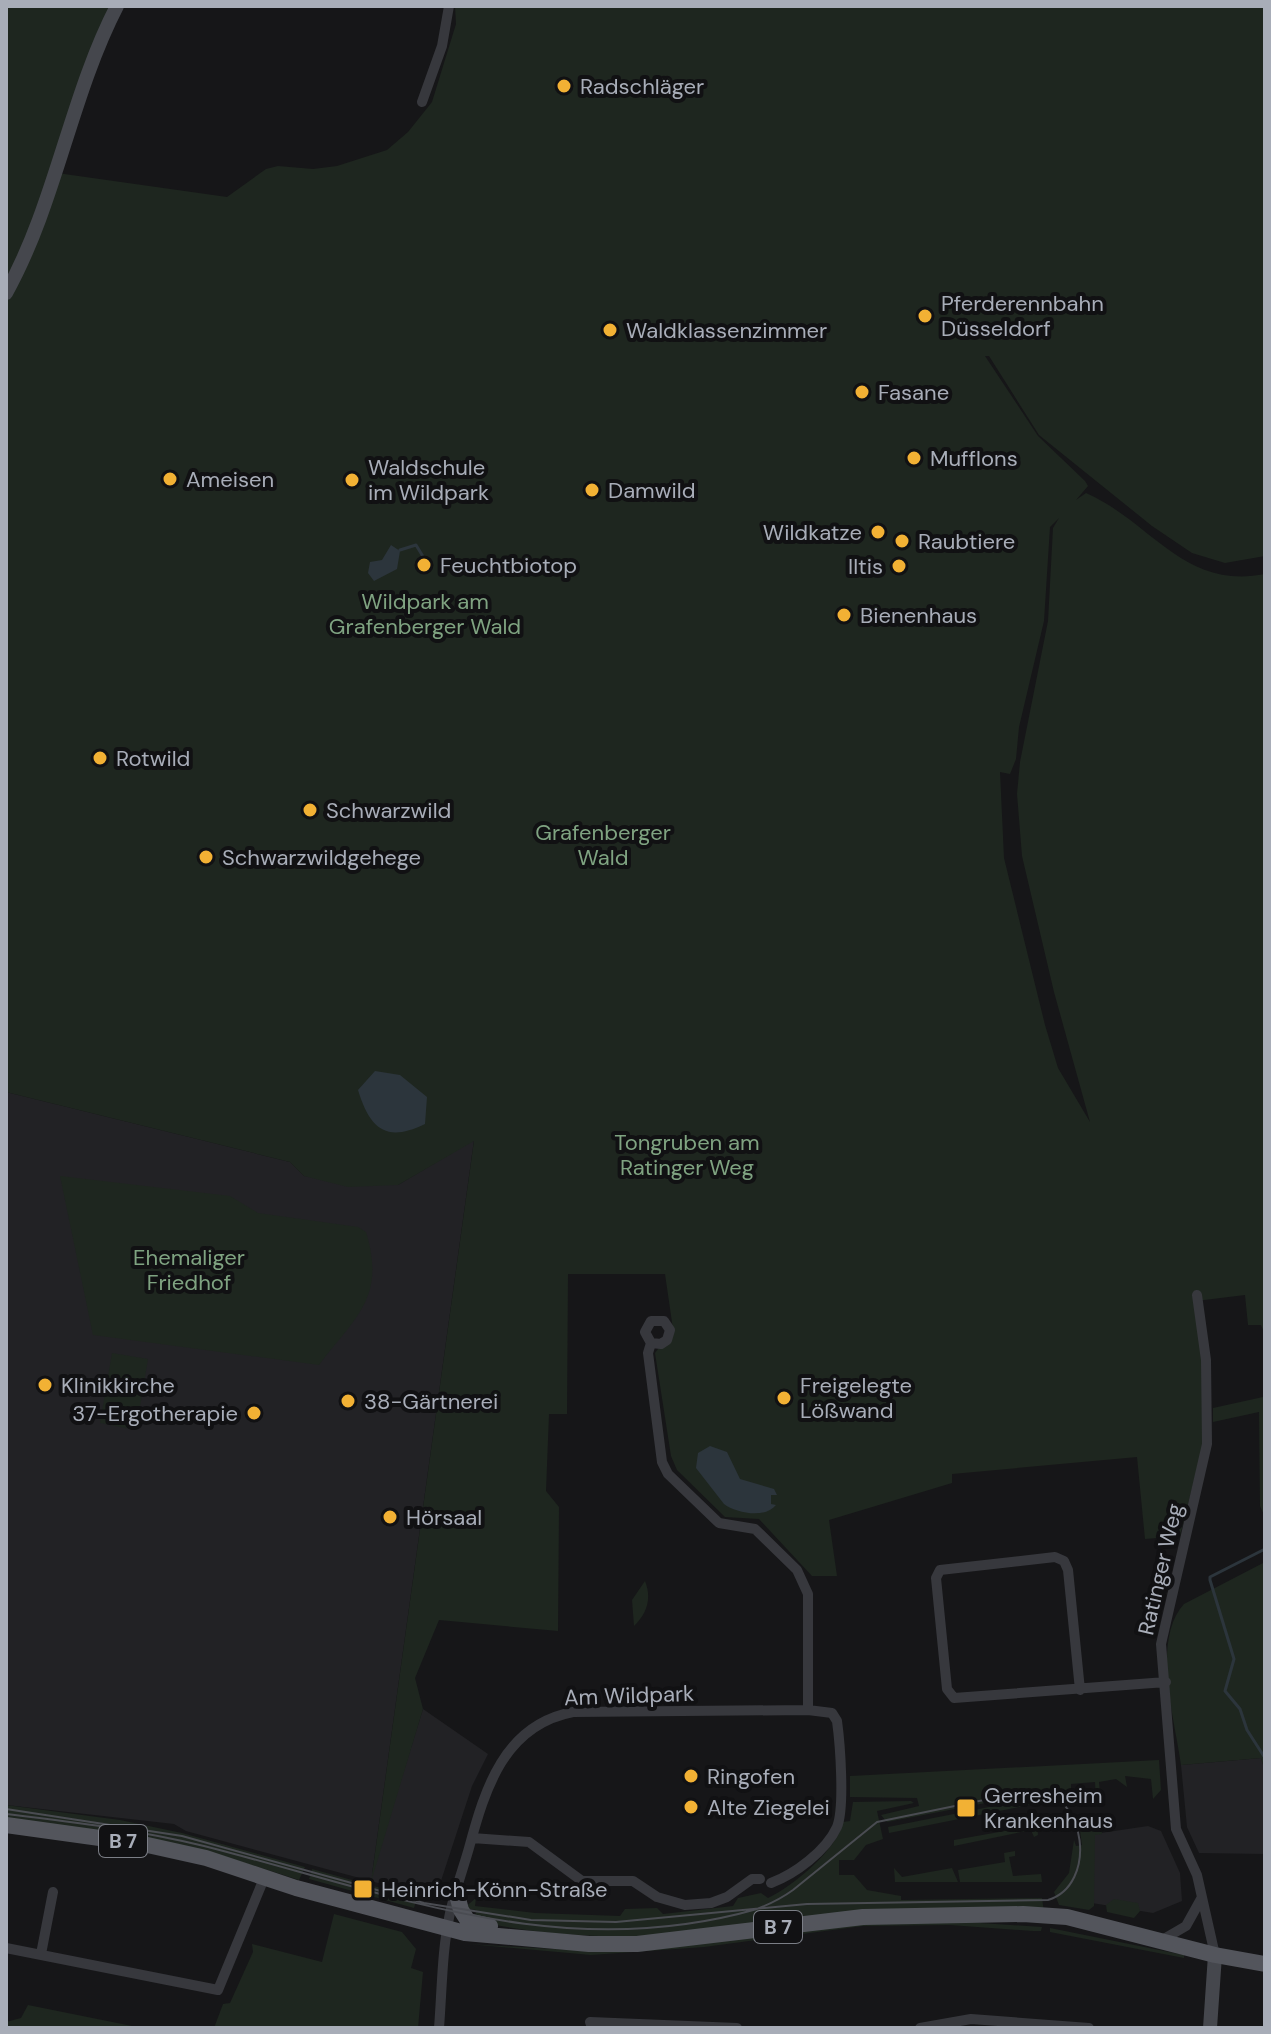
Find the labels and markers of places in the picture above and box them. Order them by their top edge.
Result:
place label: Radschläger [580,72,704,101]
marker: Radschläger [555,77,573,95]
place label: Pferderennbahn Düsseldorf [941,289,1104,343]
marker: Pferderennbahn Düsseldorf [916,307,934,325]
place label: Waldklassenzimmer [626,316,827,345]
marker: Waldklassenzimmer [601,321,619,339]
place label: Fasane [878,378,949,407]
marker: Fasane [853,383,871,401]
place label: Mufflons [930,444,1018,473]
marker: Mufflons [905,449,923,467]
place label: Waldschule im Wildpark [368,453,489,507]
place label: Ameisen [186,465,274,494]
marker: Ameisen [161,470,179,488]
marker: Waldschule im Wildpark [343,471,361,489]
place label: Damwild [608,476,695,505]
marker: Damwild [583,481,601,499]
place label: Wildkatze [763,518,862,547]
marker: Wildkatze [869,523,887,541]
place label: Raubtiere [918,527,1015,556]
marker: Raubtiere [893,532,911,550]
place label: Feuchtbiotop [440,551,577,580]
place label: Iltis [848,552,883,581]
marker: Feuchtbiotop [415,556,433,574]
marker: Iltis [890,557,908,575]
place label: Bienenhaus [860,601,977,630]
marker: Bienenhaus [835,606,853,624]
place label: Rotwild [116,744,190,773]
marker: Rotwild [91,749,109,767]
place label: Schwarzwild [326,796,451,825]
marker: Schwarzwild [301,801,319,819]
place label: Schwarzwildgehege [222,843,421,872]
marker: Schwarzwildgehege [197,848,215,866]
place label: Klinikkirche [61,1371,175,1400]
place label: Freigelegte Lößwand [800,1371,912,1425]
marker: Klinikkirche [36,1376,54,1394]
place label: 38-Gärtnerei [364,1387,498,1416]
marker: Freigelegte Lößwand [775,1389,793,1407]
marker: 38-Gärtnerei [339,1392,357,1410]
place label: 37-Ergotherapie [72,1399,238,1428]
marker: 37-Ergotherapie [245,1404,263,1422]
place label: Hörsaal [406,1503,482,1532]
marker: Hörsaal [381,1508,399,1526]
place label: Ringofen [707,1762,795,1791]
marker: Ringofen [682,1767,700,1785]
place label: Gerresheim Krankenhaus [984,1781,1113,1835]
place label: Alte Ziegelei [707,1793,830,1822]
marker: Gerresheim Krankenhaus [955,1797,977,1819]
marker: Alte Ziegelei [682,1798,700,1816]
place label: Heinrich-Könn-Straße [381,1875,608,1904]
marker: Heinrich-Könn-Straße [352,1878,374,1900]

